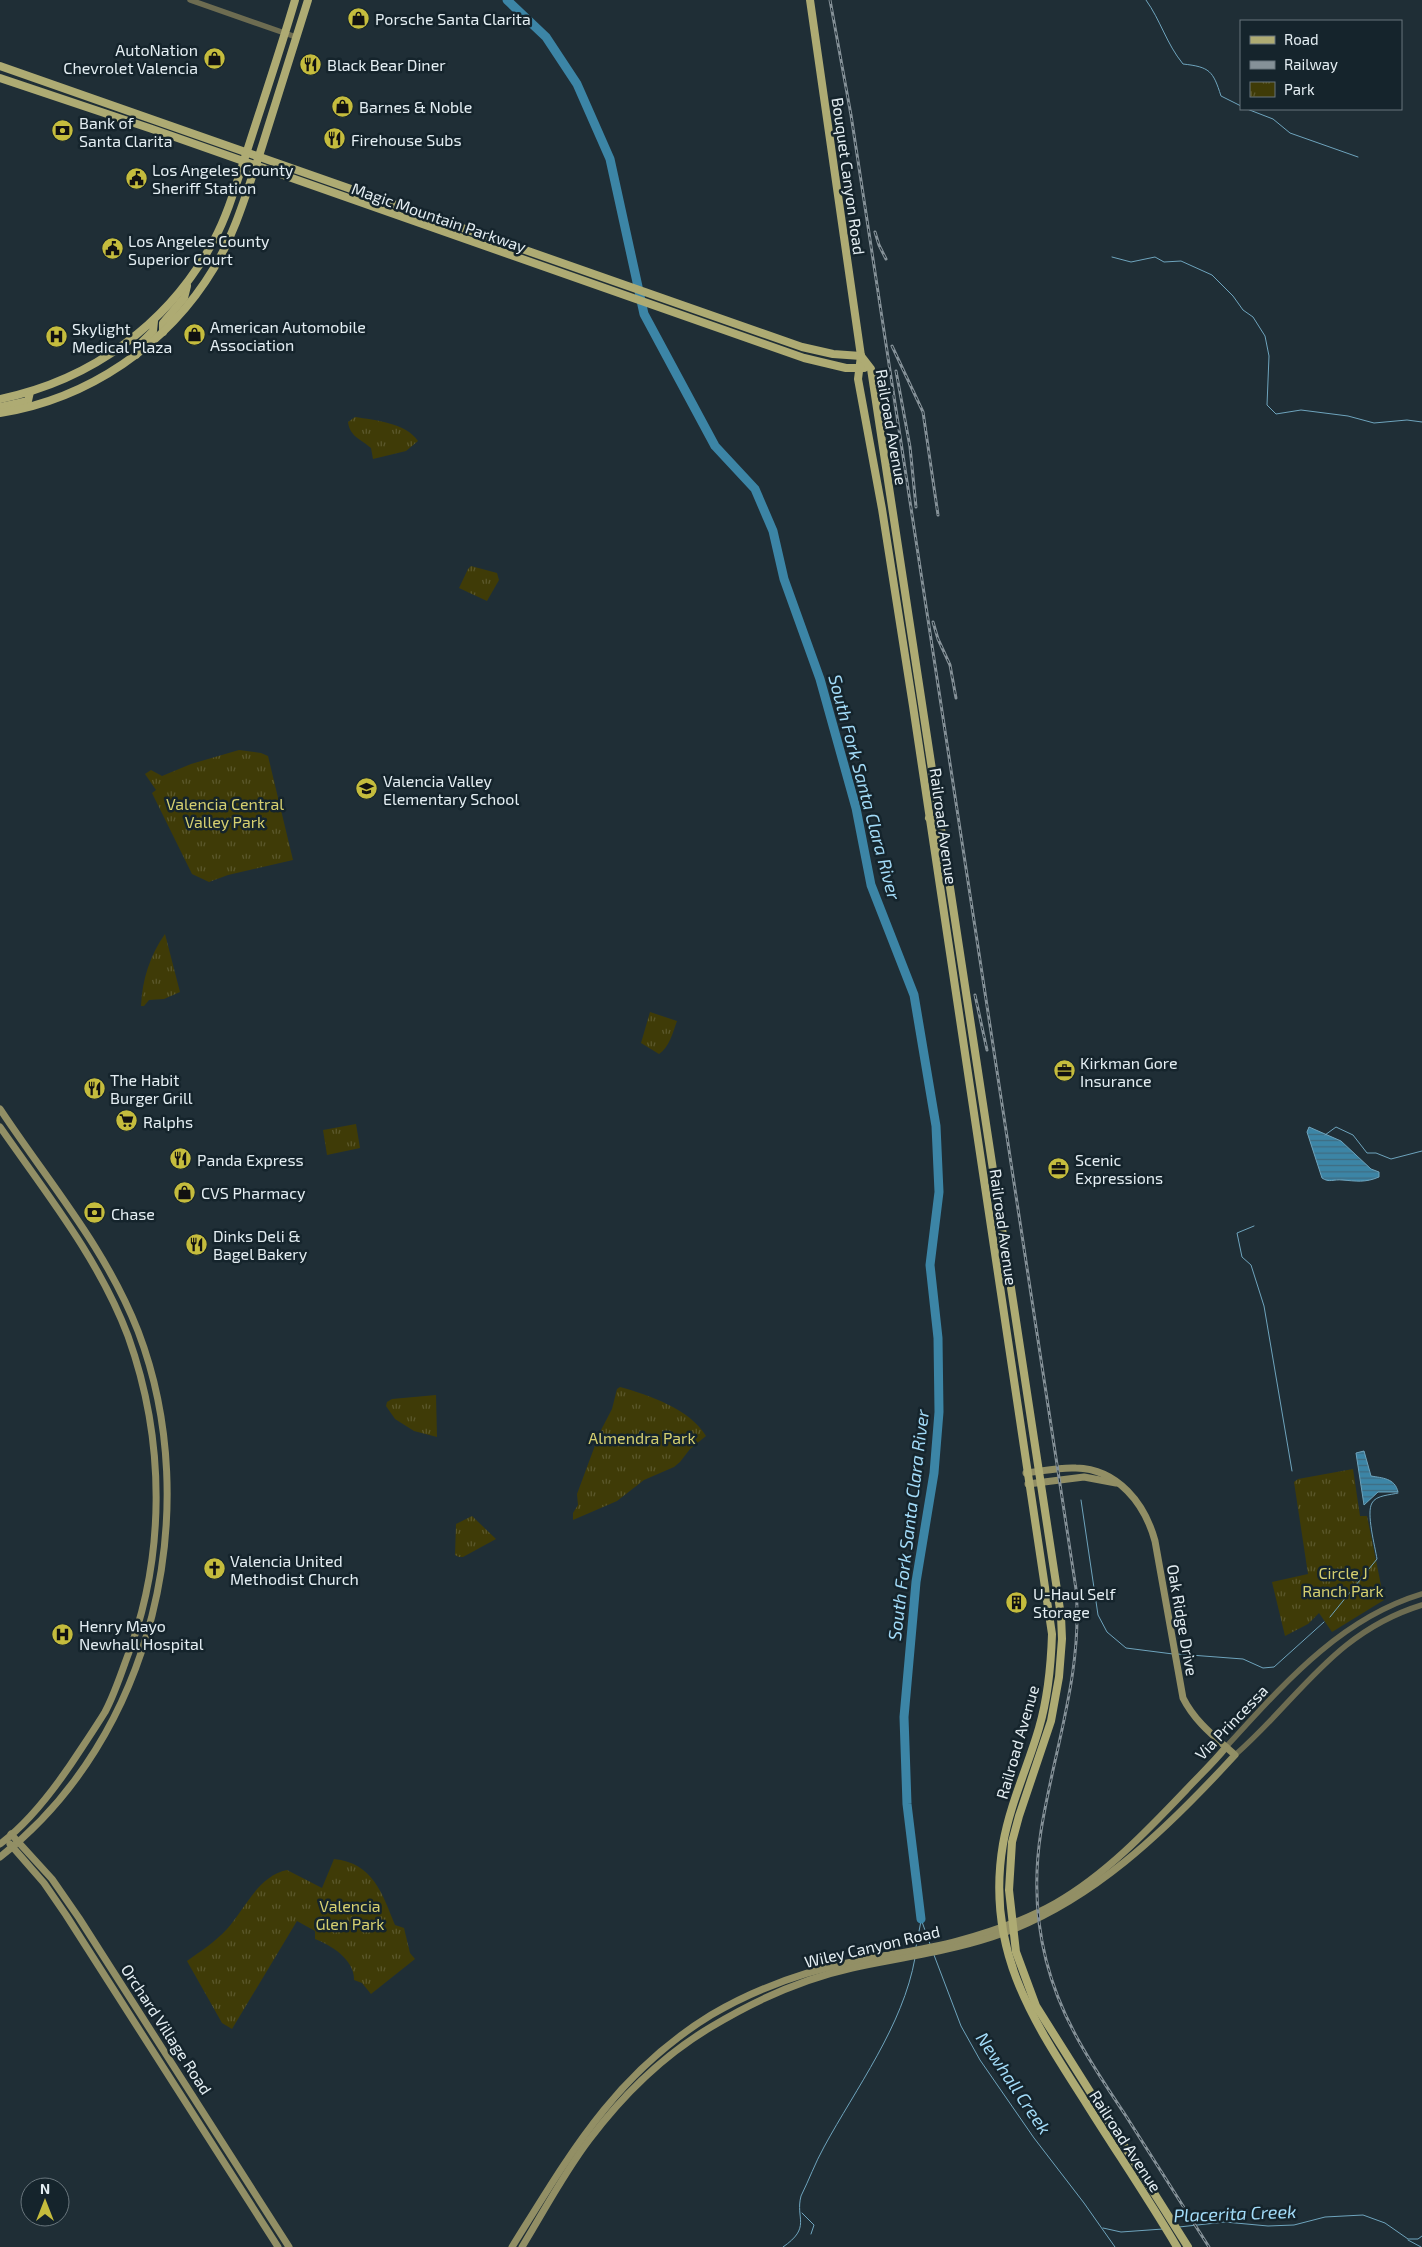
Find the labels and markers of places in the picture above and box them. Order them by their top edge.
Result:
shop icon: Porsche Santa Clarita [347,6,371,30]
place label: Porsche Santa Clarita [375,9,531,28]
place label: AutoNation Chevrolet Valencia [63,40,198,77]
shop icon: AutoNation Chevrolet Valencia [202,46,226,70]
restaurant icon: Black Bear Diner [299,52,323,76]
place label: Black Bear Diner [327,55,446,74]
shop icon: Barnes & Noble [331,94,355,118]
place label: Barnes & Noble [359,97,472,116]
place label: Bank of Santa Clarita [79,113,172,150]
bank icon: Bank of Santa Clarita [51,119,75,143]
restaurant icon: Firehouse Subs [323,127,347,151]
place label: Firehouse Subs [351,130,462,149]
place label: Los Angeles County Sheriff Station [152,160,294,197]
public building icon: Los Angeles County Sheriff Station [124,166,148,190]
place label: Los Angeles County Superior Court [128,231,270,268]
public building icon: Los Angeles County Superior Court [100,237,124,261]
place label: American Automobile Association [210,317,366,354]
place label: Skylight Medical Plaza [72,319,172,356]
shop icon: American Automobile Association [182,323,206,347]
hospital icon: Skylight Medical Plaza [44,325,68,349]
place label: Valencia Valley Elementary School [383,771,519,808]
school or university icon: Valencia Valley Elementary School [355,777,379,801]
place label: Kirkman Gore Insurance [1080,1053,1178,1090]
office icon: Kirkman Gore Insurance [1052,1059,1076,1083]
place label: The Habit Burger Grill [110,1070,193,1107]
restaurant icon: The Habit Burger Grill [82,1076,106,1100]
supermarket icon: Ralphs [115,1109,139,1133]
place label: Ralphs [143,1112,193,1131]
restaurant icon: Panda Express [169,1147,193,1171]
place label: Panda Express [197,1150,304,1169]
place label: Scenic Expressions [1075,1150,1163,1187]
office icon: Scenic Expressions [1047,1156,1071,1180]
shop icon: CVS Pharmacy [173,1180,197,1204]
place label: CVS Pharmacy [201,1183,306,1202]
bank icon: Chase [83,1201,107,1225]
place label: Chase [111,1204,155,1223]
place label: Dinks Deli & Bagel Bakery [213,1226,308,1263]
restaurant icon: Dinks Deli & Bagel Bakery [185,1232,209,1256]
place label: Valencia United Methodist Church [230,1551,359,1588]
church icon: Valencia United Methodist Church [202,1557,226,1581]
place label: U-Haul Self Storage [1033,1584,1117,1621]
building icon: U-Haul Self Storage [1005,1590,1029,1614]
place label: Henry Mayo Newhall Hospital [79,1616,204,1653]
hospital icon: Henry Mayo Newhall Hospital [51,1622,75,1646]

